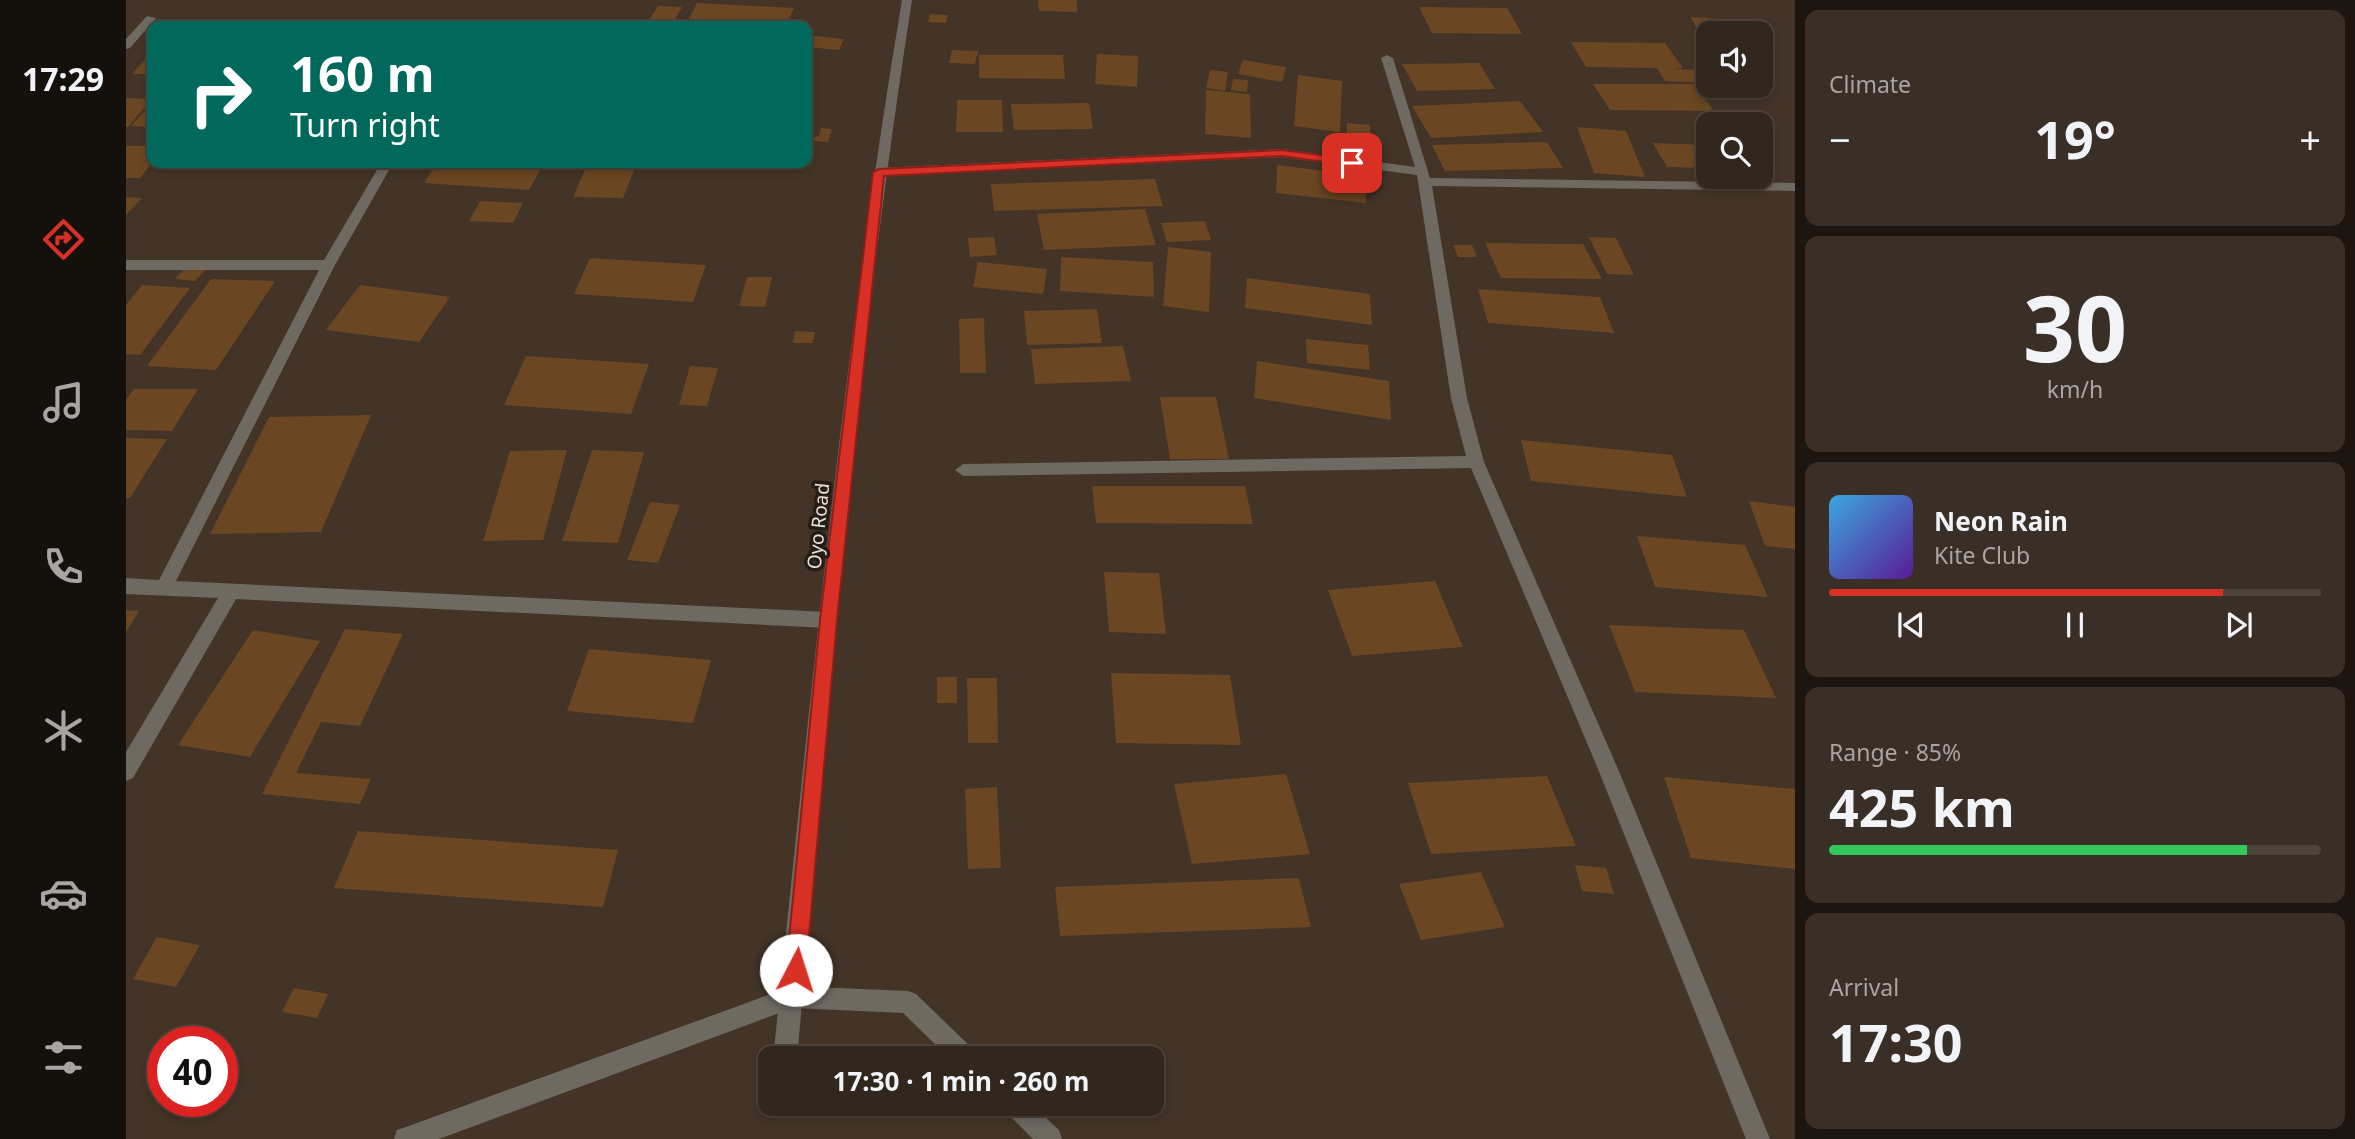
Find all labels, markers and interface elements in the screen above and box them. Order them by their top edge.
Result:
map controls [1696,21,1773,189]
button: sound [1696,21,1773,98]
text: 160 m [290,40,435,106]
icon: right [175,49,266,140]
text: 17:29 [22,57,104,100]
text: Climate [1829,68,1911,100]
text: Turn right [290,103,440,146]
text: 19° [2034,103,2116,174]
button: search [1696,112,1773,189]
text: − [1829,113,1851,165]
text: + [2299,113,2321,165]
pin [1322,133,1382,193]
icon: arrive [1333,144,1371,182]
icon: directions [39,215,88,264]
text: 30 [2023,265,2127,389]
text: km/h [2047,373,2103,405]
icon: music [39,378,88,427]
street label: Oyo Road [801,482,835,570]
text: Neon Rain [1934,503,2068,539]
text: Kite Club [1934,539,2030,571]
icon: phone [39,542,88,591]
icon: previous [1892,606,1930,644]
icon: pause [2056,606,2094,644]
icon: next [2220,606,2258,644]
icon: climate [39,706,88,755]
text: Range · 85% [1829,736,1961,768]
text: 425 km [1829,771,2015,842]
icon: car [39,869,88,918]
position arrow [759,933,833,1007]
text: Arrival [1829,971,1899,1003]
text: 17:30 [1829,1006,1963,1077]
speed limit sign: 40 [147,1026,238,1117]
icon: filters [39,1033,88,1082]
text: 17:30 · 1 min · 260 m [833,1063,1089,1099]

